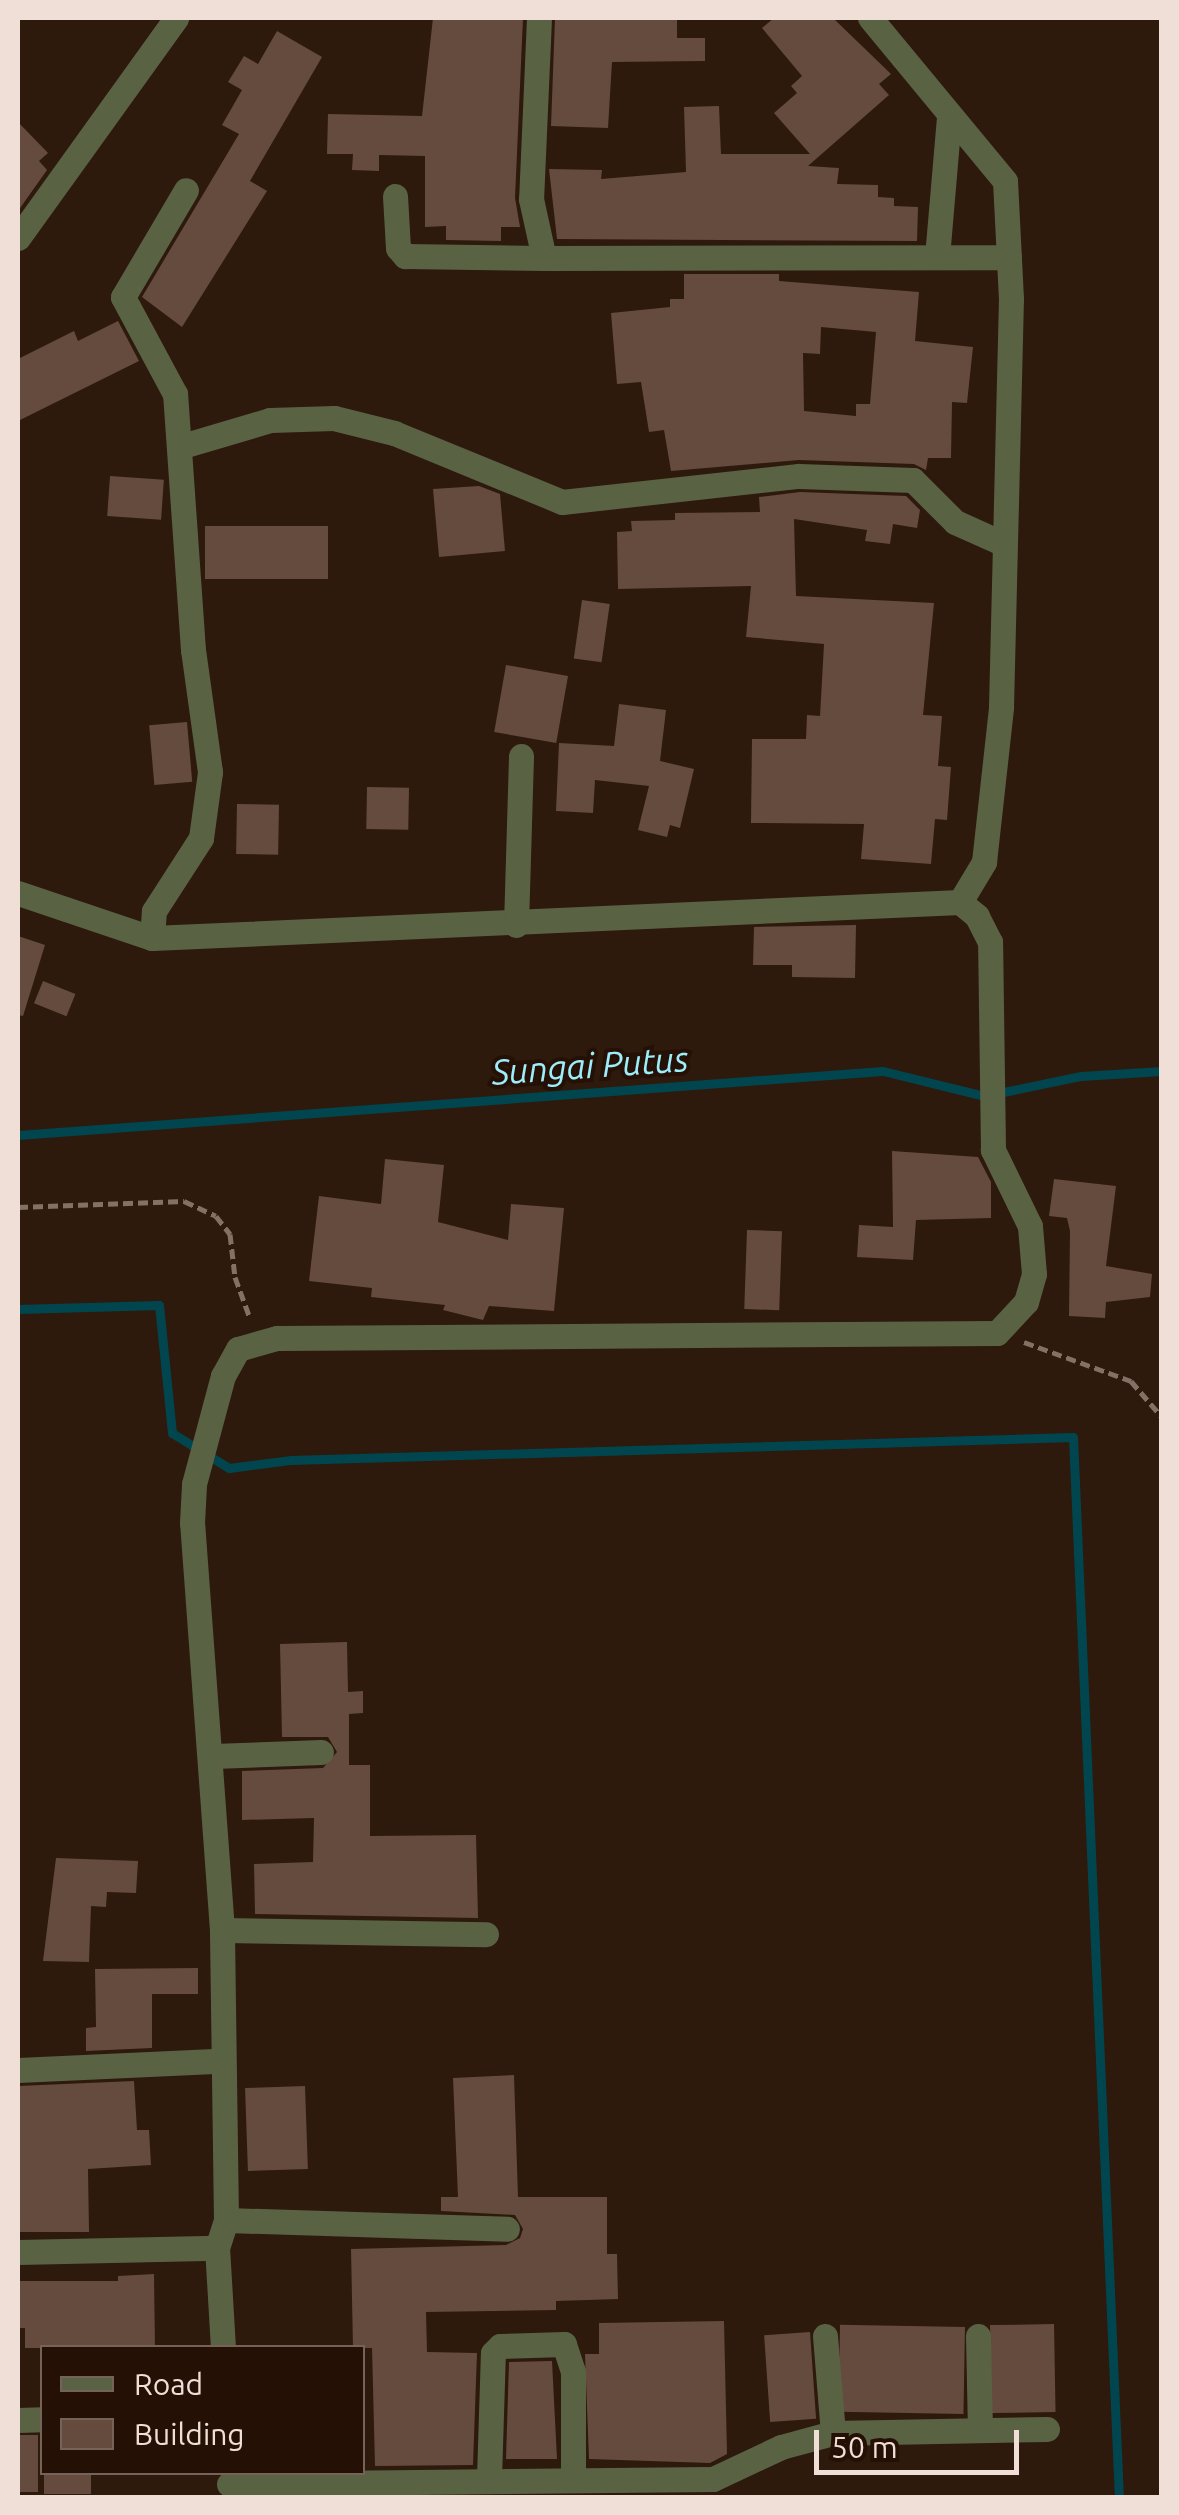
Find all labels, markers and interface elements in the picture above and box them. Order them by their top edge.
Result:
water label: Sungai Putus [490,1037,690,1093]
legend [40,2345,365,2475]
text: Road [134,2367,203,2401]
scale bar [819,2410,1024,2472]
text: Building [134,2417,245,2451]
text: 50 m [831,2430,898,2464]

